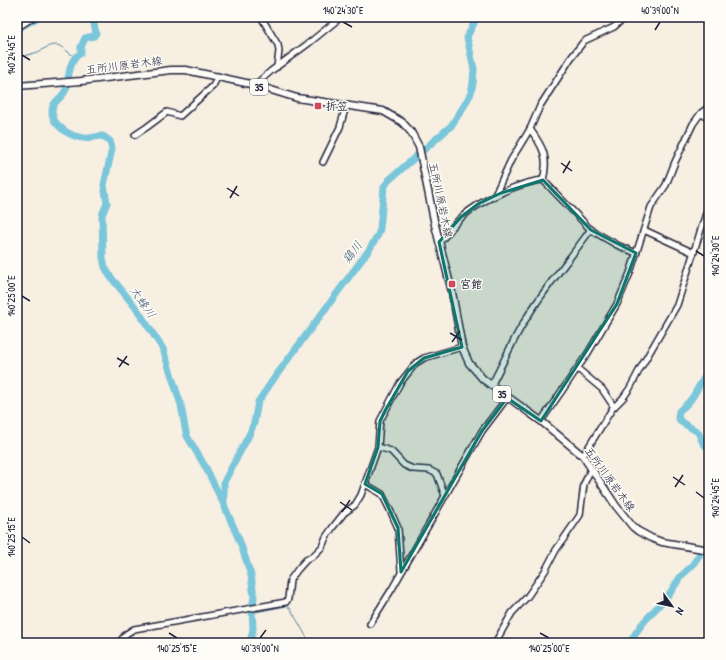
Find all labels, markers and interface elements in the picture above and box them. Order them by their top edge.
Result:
text: 140°24'30"E [323,4,364,17]
text: 40°39'00"N [641,4,679,17]
text: 140°24'45"E [5,35,18,75]
street label: 五所川原岩木線 [85,53,163,77]
road number: 35 [250,79,268,95]
place label: 折笠 [326,99,348,113]
marker: 折笠 [313,101,323,111]
street label: 五所川原岩木線 [426,161,456,239]
text: 140°24'30"E [709,235,722,276]
water label: 鶏川 [338,237,366,267]
text: 140°25'00"E [5,275,18,317]
place label: 宮館 [460,277,482,291]
marker: 宮館 [447,279,457,289]
water label: 大蜂川 [126,282,160,322]
road number: 35 [493,386,511,402]
street label: 五所川原岩木線 [582,444,638,514]
text: 140°24'45"E [709,478,722,518]
text: 140°25'15"E [5,516,18,557]
north arrow [652,586,692,626]
text: N [673,605,688,618]
text: 140°25'15"E [157,642,198,655]
text: 40°39'00"N [241,642,279,655]
text: 140°25'00"E [528,642,570,655]

